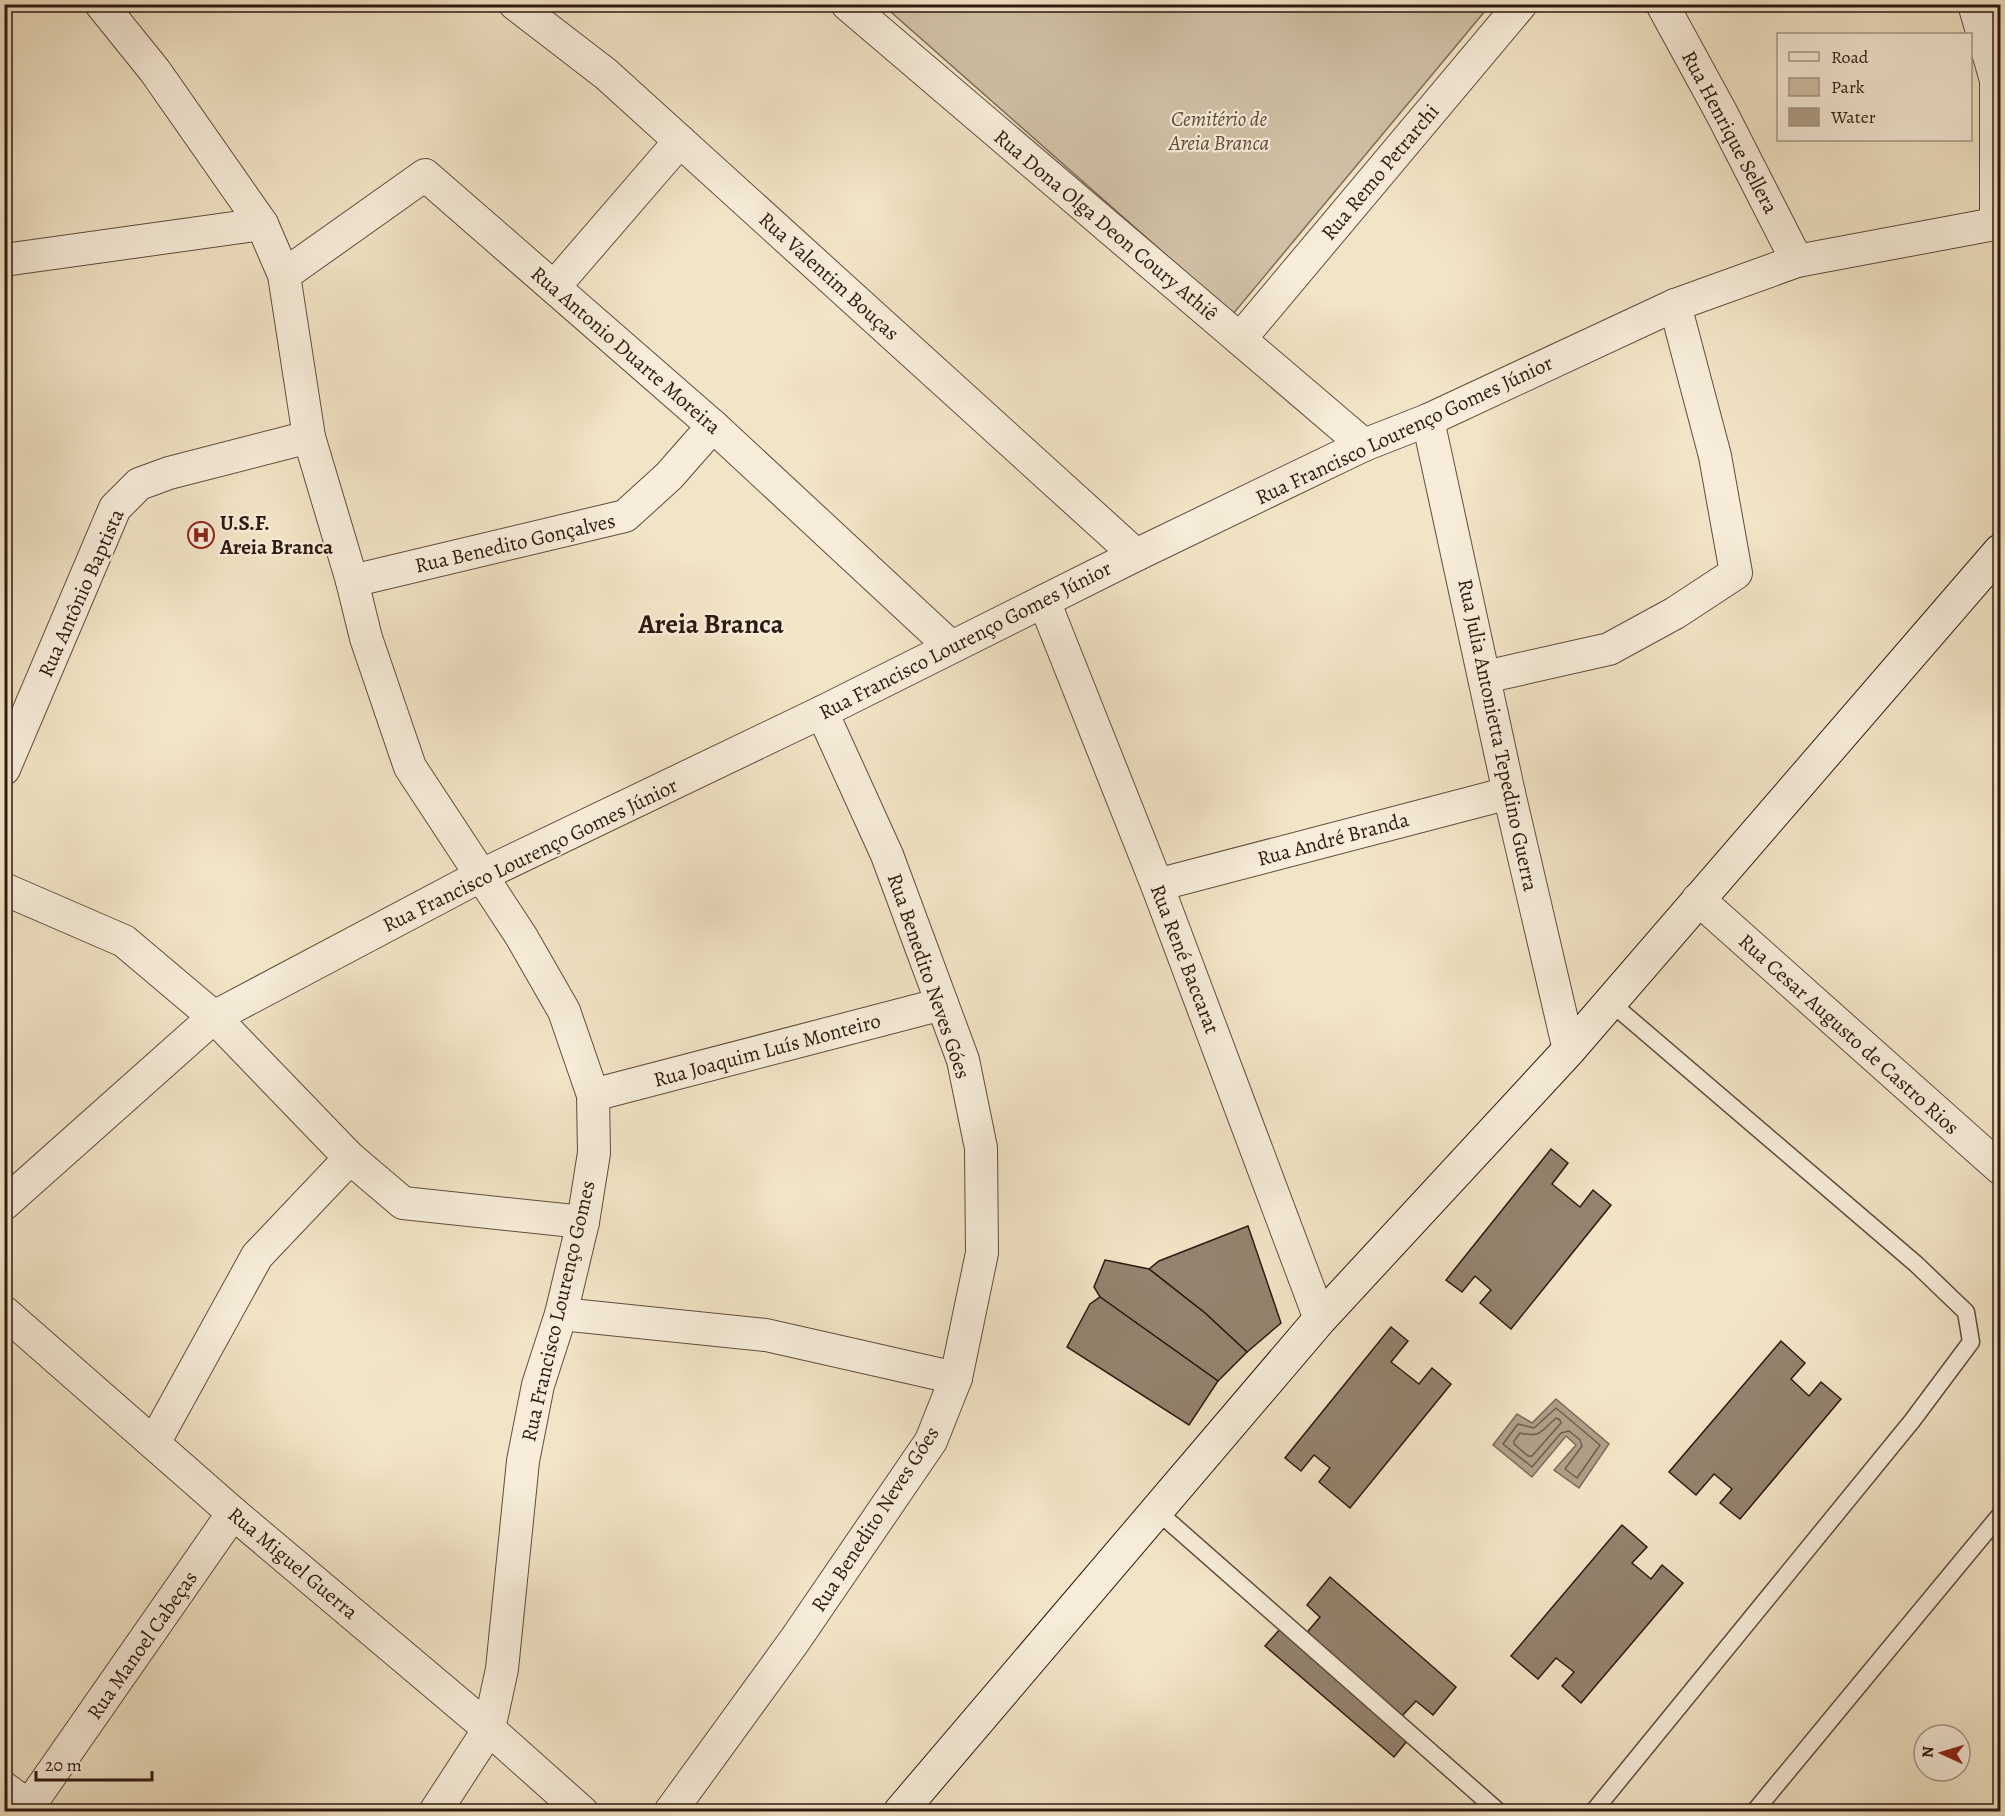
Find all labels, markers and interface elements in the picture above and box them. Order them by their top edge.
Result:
legend [1777,33,1972,141]
text: Road [1831,45,1869,69]
street label: Rua Henrique Sellera [1675,46,1785,219]
text: Park [1831,75,1865,99]
street label: Rua Remo Petrarchi [1315,98,1445,246]
park label: Cemitério de Areia Branca [1168,105,1269,157]
text: Water [1830,105,1876,129]
street label: Rua Dona Olga Deon Coury Athiê [988,123,1224,327]
street label: Rua Valentim Bouças [753,205,905,347]
street label: Rua Antonio Duarte Moreira [525,260,727,441]
street label: Rua Francisco Lourenço Gomes Júnior [1251,349,1557,511]
street label: Rua Antônio Baptista [31,504,131,682]
street label: Rua Benedito Gonçalves [412,506,618,580]
place label: U.S.F. Areia Branca [219,509,334,561]
hospital icon: U.S.F. Areia Branca [186,520,216,550]
street label: Rua Francisco Lourenço Gomes Júnior [814,554,1116,726]
street label: Rua Julia Antonietta Tepedino Guerra [1451,576,1545,894]
district label: Areia Branca [637,606,784,642]
street label: Rua Francisco Lourenço Gomes Júnior [378,771,682,939]
street label: Rua André Branda [1254,805,1412,873]
street label: Rua Benedito Neves Góes [881,869,977,1083]
street label: Rua René Baccarat [1144,880,1226,1038]
street label: Rua Cesar Augusto de Castro Rios [1733,927,1965,1141]
street label: Rua Joaquim Luís Monteiro [650,1006,884,1094]
street label: Rua Francisco Lourenço Gomes [514,1178,602,1444]
street label: Rua Benedito Neves Góes [804,1421,946,1617]
street label: Rua Miguel Guerra [222,1500,364,1626]
street label: Rua Manoel Cabeças [80,1565,204,1725]
north arrow [1912,1723,1972,1783]
scale bar [36,1744,152,1782]
text: N [1917,1745,1939,1759]
text: 20 m [45,1753,82,1777]

